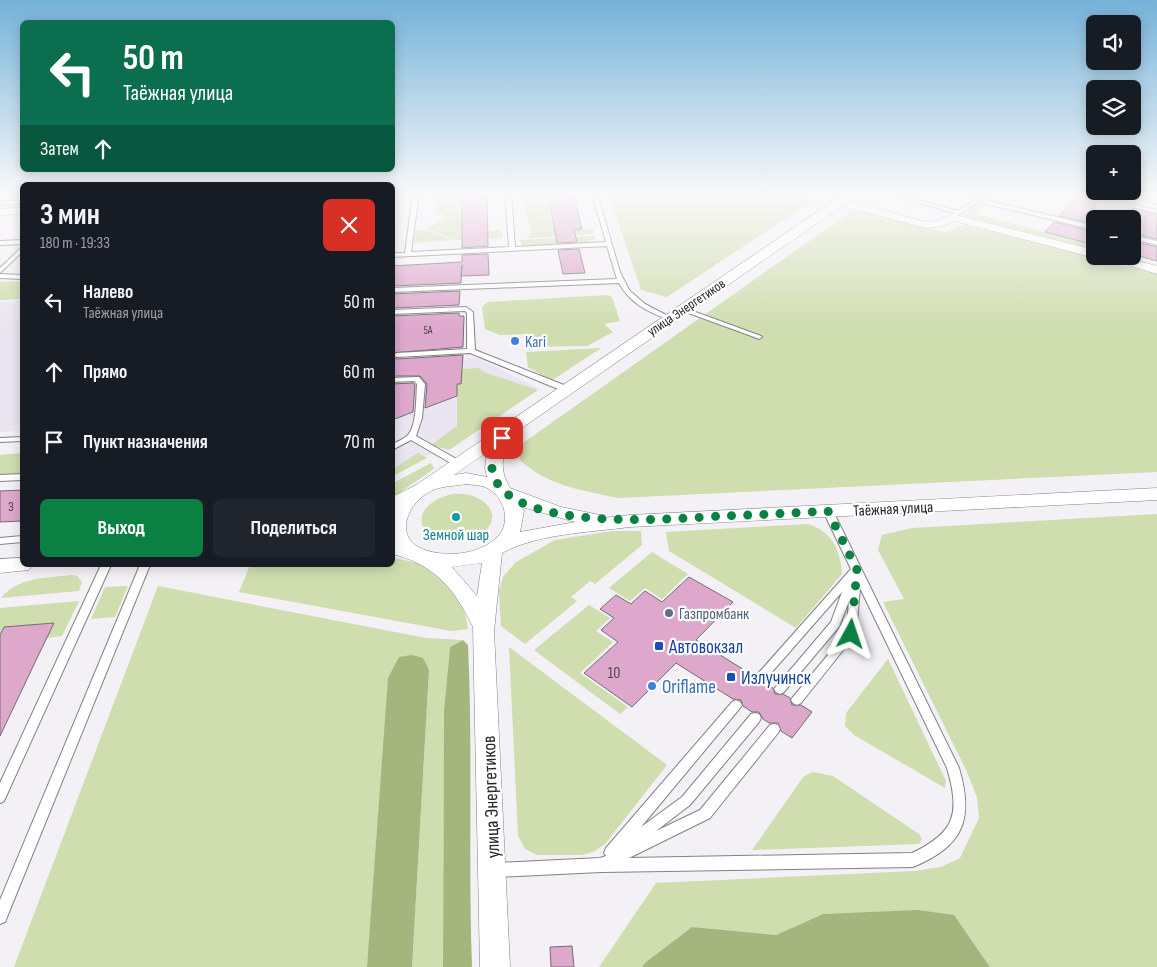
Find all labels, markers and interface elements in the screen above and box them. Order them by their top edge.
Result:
map controls [1086,15,1141,265]
button: sound [1086,15,1141,70]
text: 50 m [123,37,184,80]
icon: left [40,40,105,105]
text: Таёжная улица [123,80,233,107]
button: layers [1086,80,1141,135]
icon: ahead [89,135,117,163]
text: Затем [40,138,79,161]
button: + [1086,145,1141,200]
text: 3 мин [40,197,100,233]
button: close [323,199,375,251]
button: − [1086,210,1141,265]
text: 180 m · 19:33 [40,234,110,253]
street label: улица Энергетиков [644,275,729,340]
text: Налево [83,281,133,304]
icon: left [40,288,68,316]
text: 50 m [344,291,375,314]
text: Таёжная улица [83,304,163,323]
house number: 5А [423,324,433,337]
place label: Kari [525,333,546,352]
marker: Kari [509,335,521,347]
icon: ahead [40,358,68,386]
text: Прямо [83,361,127,384]
text: 60 m [343,361,375,384]
pin [481,417,523,459]
icon: arrive [488,424,516,452]
icon: arrive [40,428,68,456]
text: Пункт назначения [83,431,208,454]
text: 70 m [344,431,375,454]
house number: 3 [8,498,14,515]
street label: Таёжная улица [853,498,934,521]
button: Выход [40,499,203,557]
button: Поделиться [213,499,375,557]
marker: Земной шар [450,511,462,523]
place label: Земной шар [423,526,489,545]
place label: Газпромбанк [679,605,750,624]
marker: Газпромбанк [663,607,675,619]
position arrow [824,607,876,659]
place label: Автовокзал [668,636,743,659]
marker: Автовокзал [653,640,665,652]
house number: 10 [608,664,620,683]
place label: Излучинск [741,667,812,690]
marker: Излучинск [725,671,737,683]
place label: Oriflame [662,676,716,699]
marker: Oriflame [646,680,658,692]
street label: улица Энергетиков [478,735,505,859]

